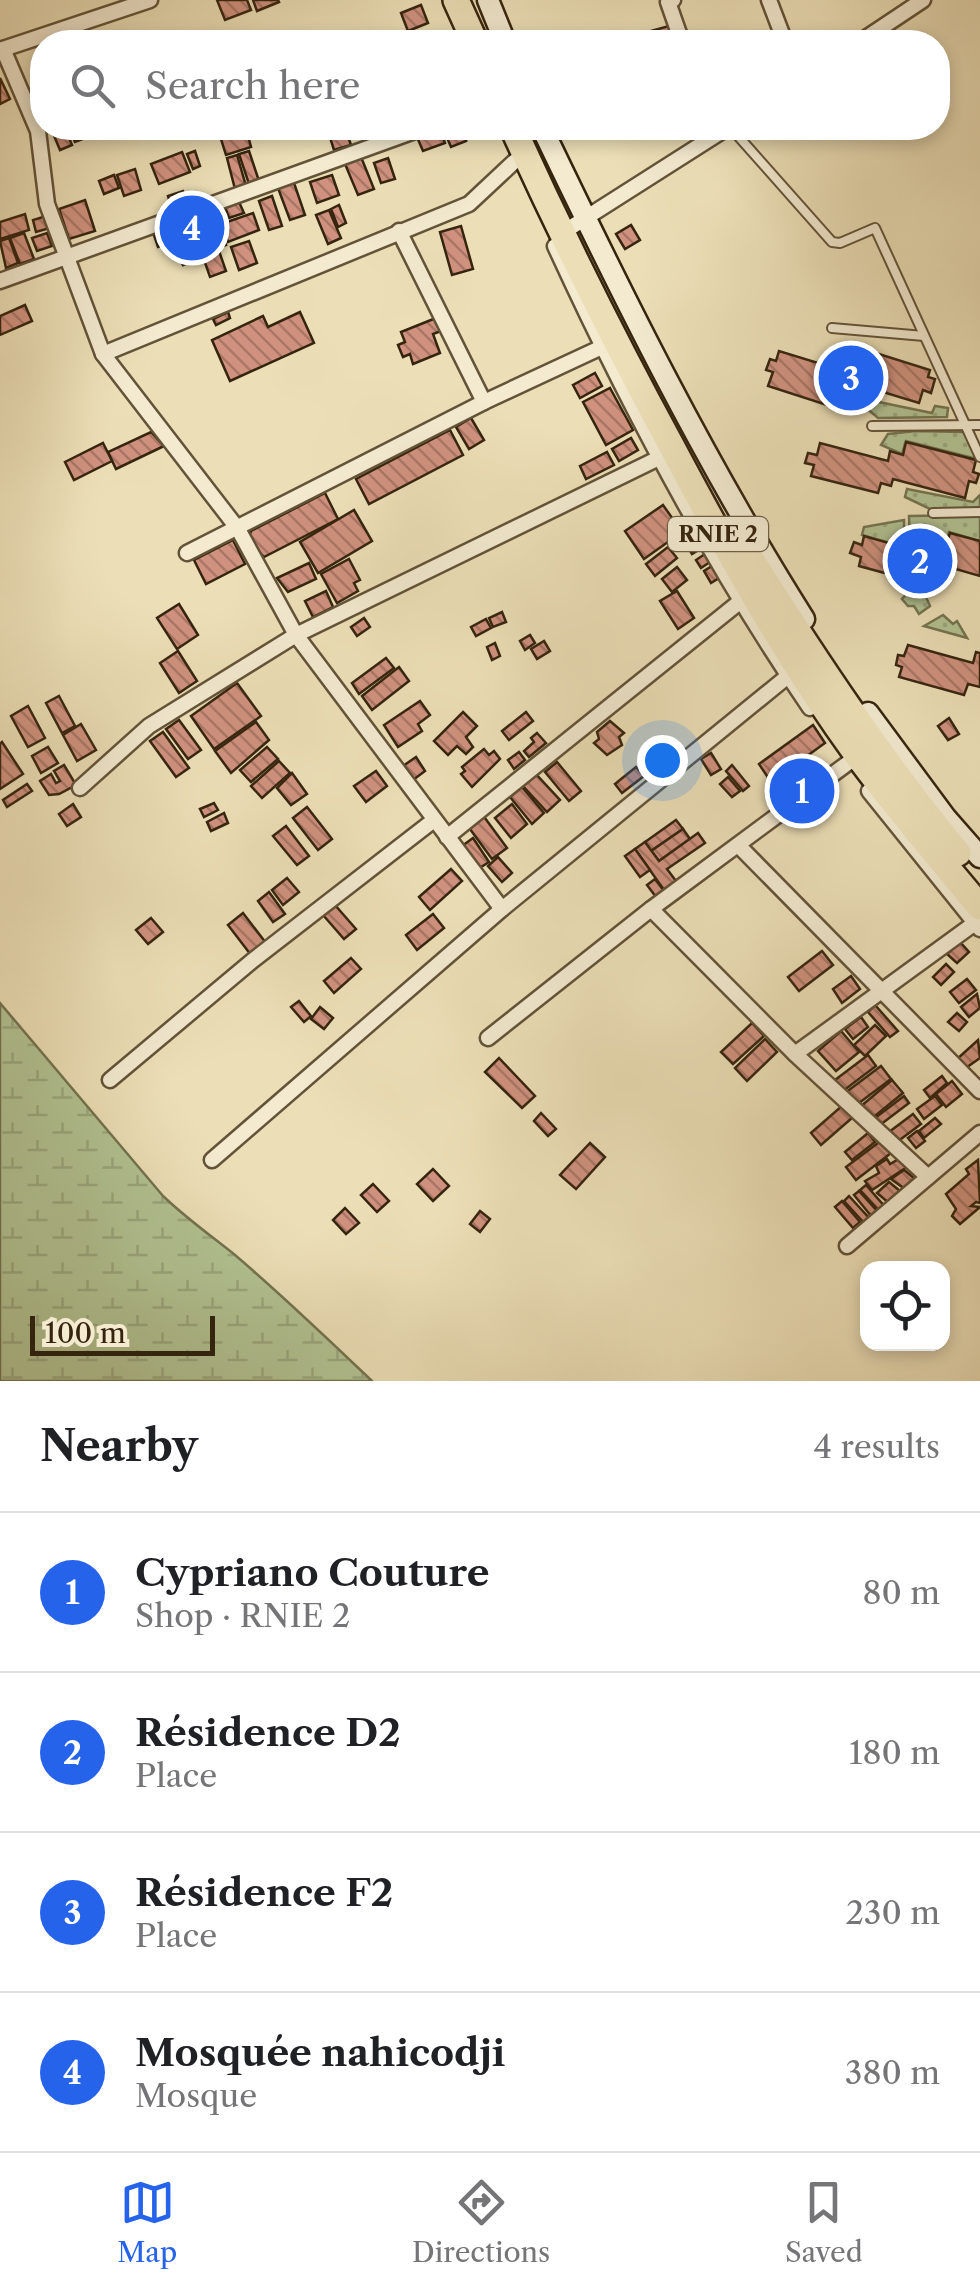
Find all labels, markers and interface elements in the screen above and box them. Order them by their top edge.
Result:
search box [30,30,950,140]
icon: search [65,58,120,113]
text: Search here [145,62,360,109]
pin: 4 [160,190,224,266]
pin: 3 [818,340,884,416]
road number: RNIE 2 [668,517,768,551]
pin: 2 [888,524,952,598]
your location [637,735,688,786]
pin: 1 [770,754,834,828]
map controls [860,1261,950,1351]
button: locate [860,1261,950,1351]
scale bar [30,1311,215,1356]
text: 100 m [45,1316,126,1350]
text: Nearby [40,1420,198,1472]
text: 4 results [814,1427,940,1466]
text: Cypriano Couture [135,1549,489,1596]
text: 1 [65,1573,80,1612]
text: 80 m [862,1573,940,1612]
text: Shop · RNIE 2 [135,1596,350,1635]
text: Résidence D2 [135,1709,401,1756]
text: 2 [63,1733,82,1772]
text: 180 m [849,1733,940,1772]
text: Place [135,1756,217,1795]
text: Résidence F2 [135,1869,393,1916]
text: 3 [63,1893,82,1932]
text: 230 m [845,1893,940,1932]
text: Place [135,1916,217,1955]
text: Mosquée nahicodji [135,2029,505,2076]
text: 4 [63,2053,82,2092]
text: 380 m [845,2053,940,2092]
text: Mosque [135,2076,257,2115]
tab: Map [117,2175,177,2269]
tab: Directions [412,2175,550,2269]
tab: Saved [785,2175,863,2269]

